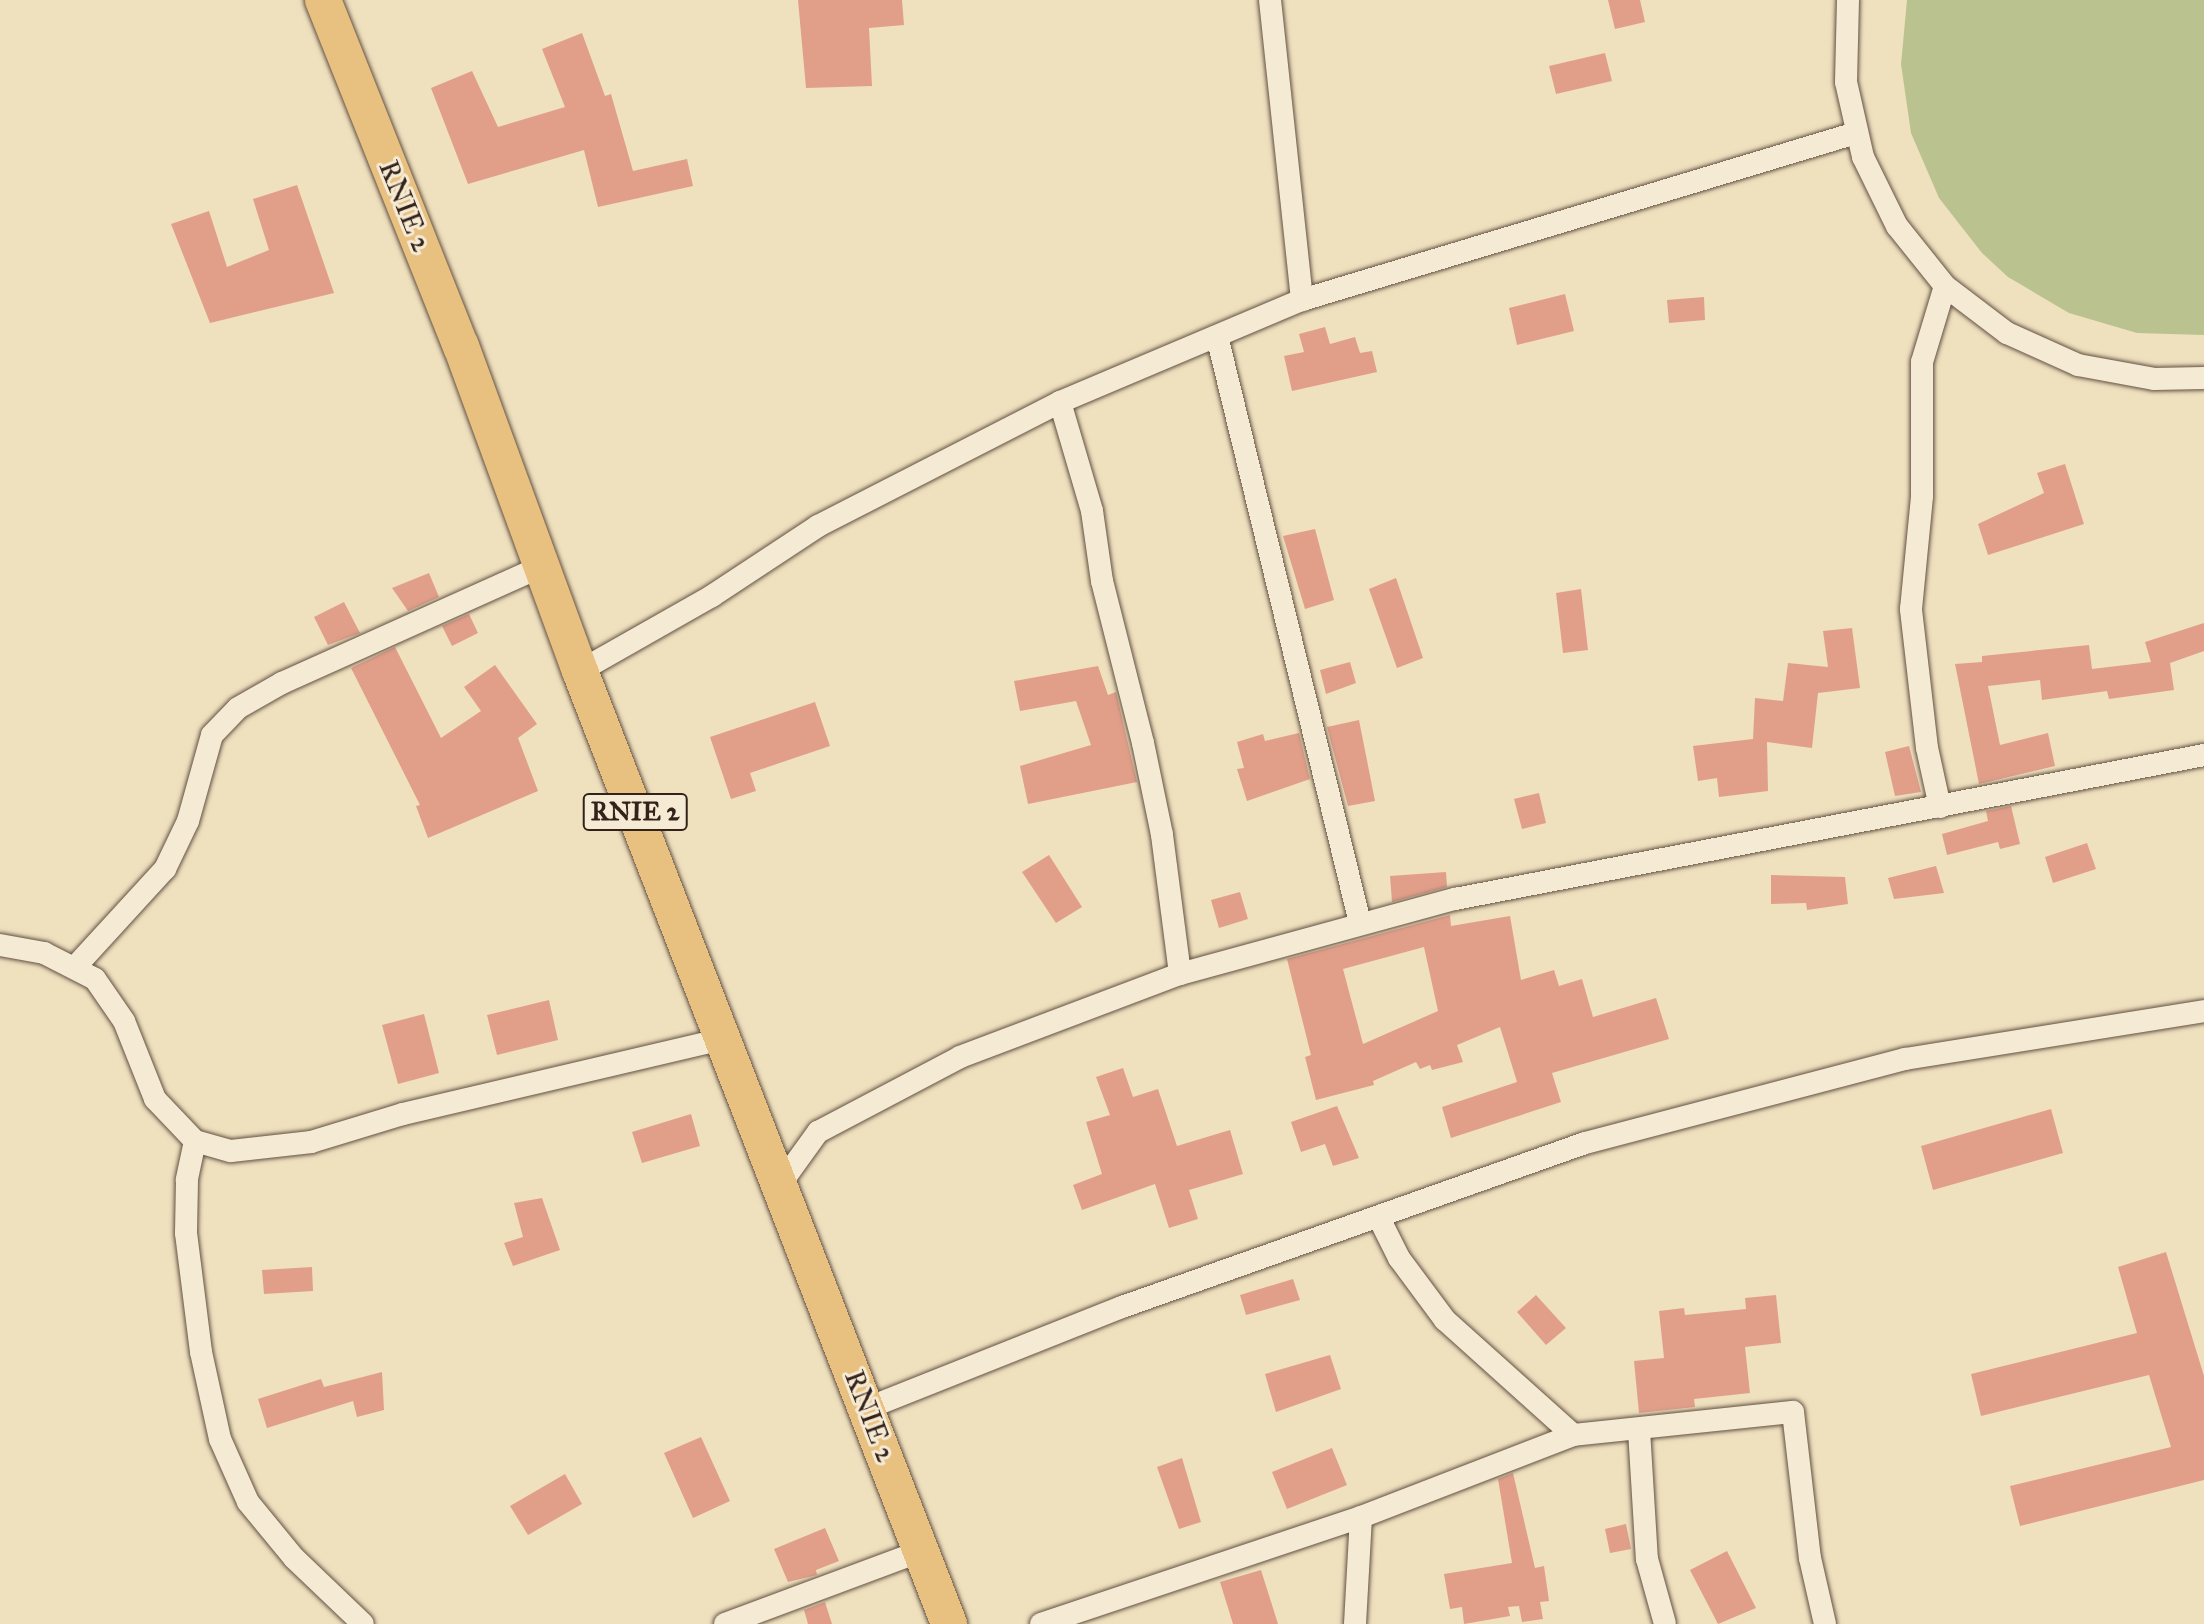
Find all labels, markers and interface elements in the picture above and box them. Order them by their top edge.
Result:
street label: RNIE 2 [372,156,438,256]
road number: RNIE 2 [581,790,689,834]
street label: RNIE 2 [837,1365,903,1467]

